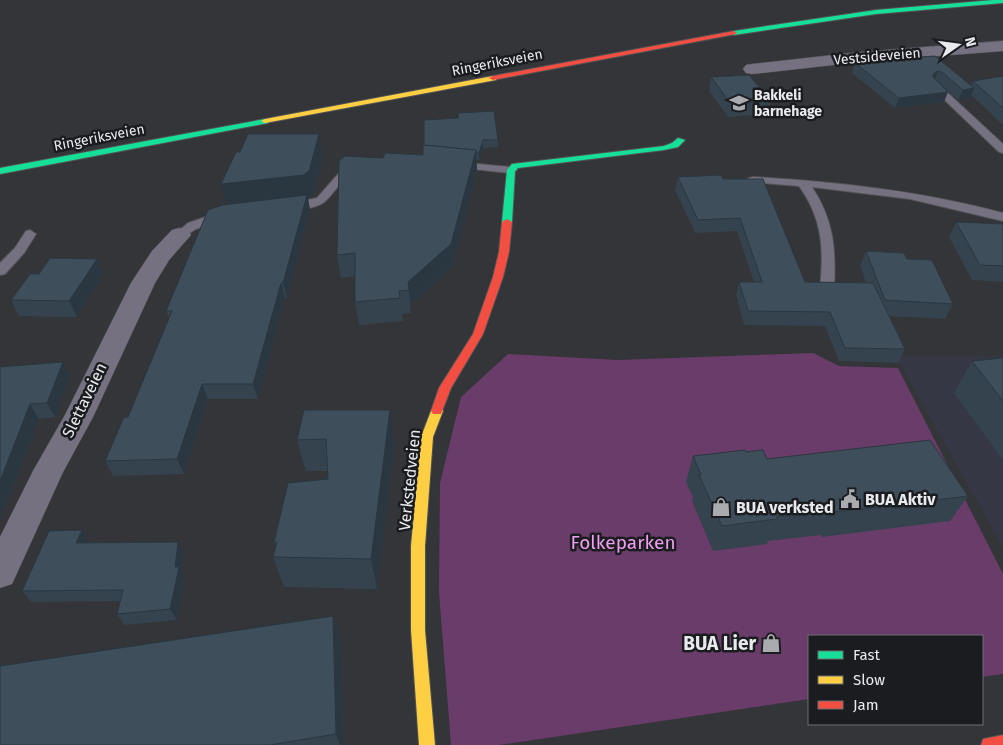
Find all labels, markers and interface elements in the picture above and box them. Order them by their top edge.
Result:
north arrow [933,20,983,70]
text: N [961,35,980,49]
street label: Vestsideveien [833,44,921,69]
street label: Ringeriksveien [450,45,544,80]
place label: Bakkeli barnehage [754,87,822,120]
school or university icon: Bakkeli barnehage [728,92,750,114]
street label: Ringeriksveien [52,120,146,155]
street label: Slettaveien [58,360,111,441]
street label: Verkstedveien [395,428,424,532]
public building icon: BUA Aktiv [839,488,861,510]
place label: BUA Aktiv [865,490,936,509]
shop icon: BUA verksted [710,496,732,518]
place label: BUA verksted [736,498,834,517]
park label: Folkeparken [570,531,676,554]
place label: BUA Lier [683,632,756,655]
shop icon: BUA Lier [760,632,782,654]
legend [808,635,983,725]
text: Fast [853,646,880,664]
text: Slow [853,671,885,689]
text: Jam [853,696,879,714]

